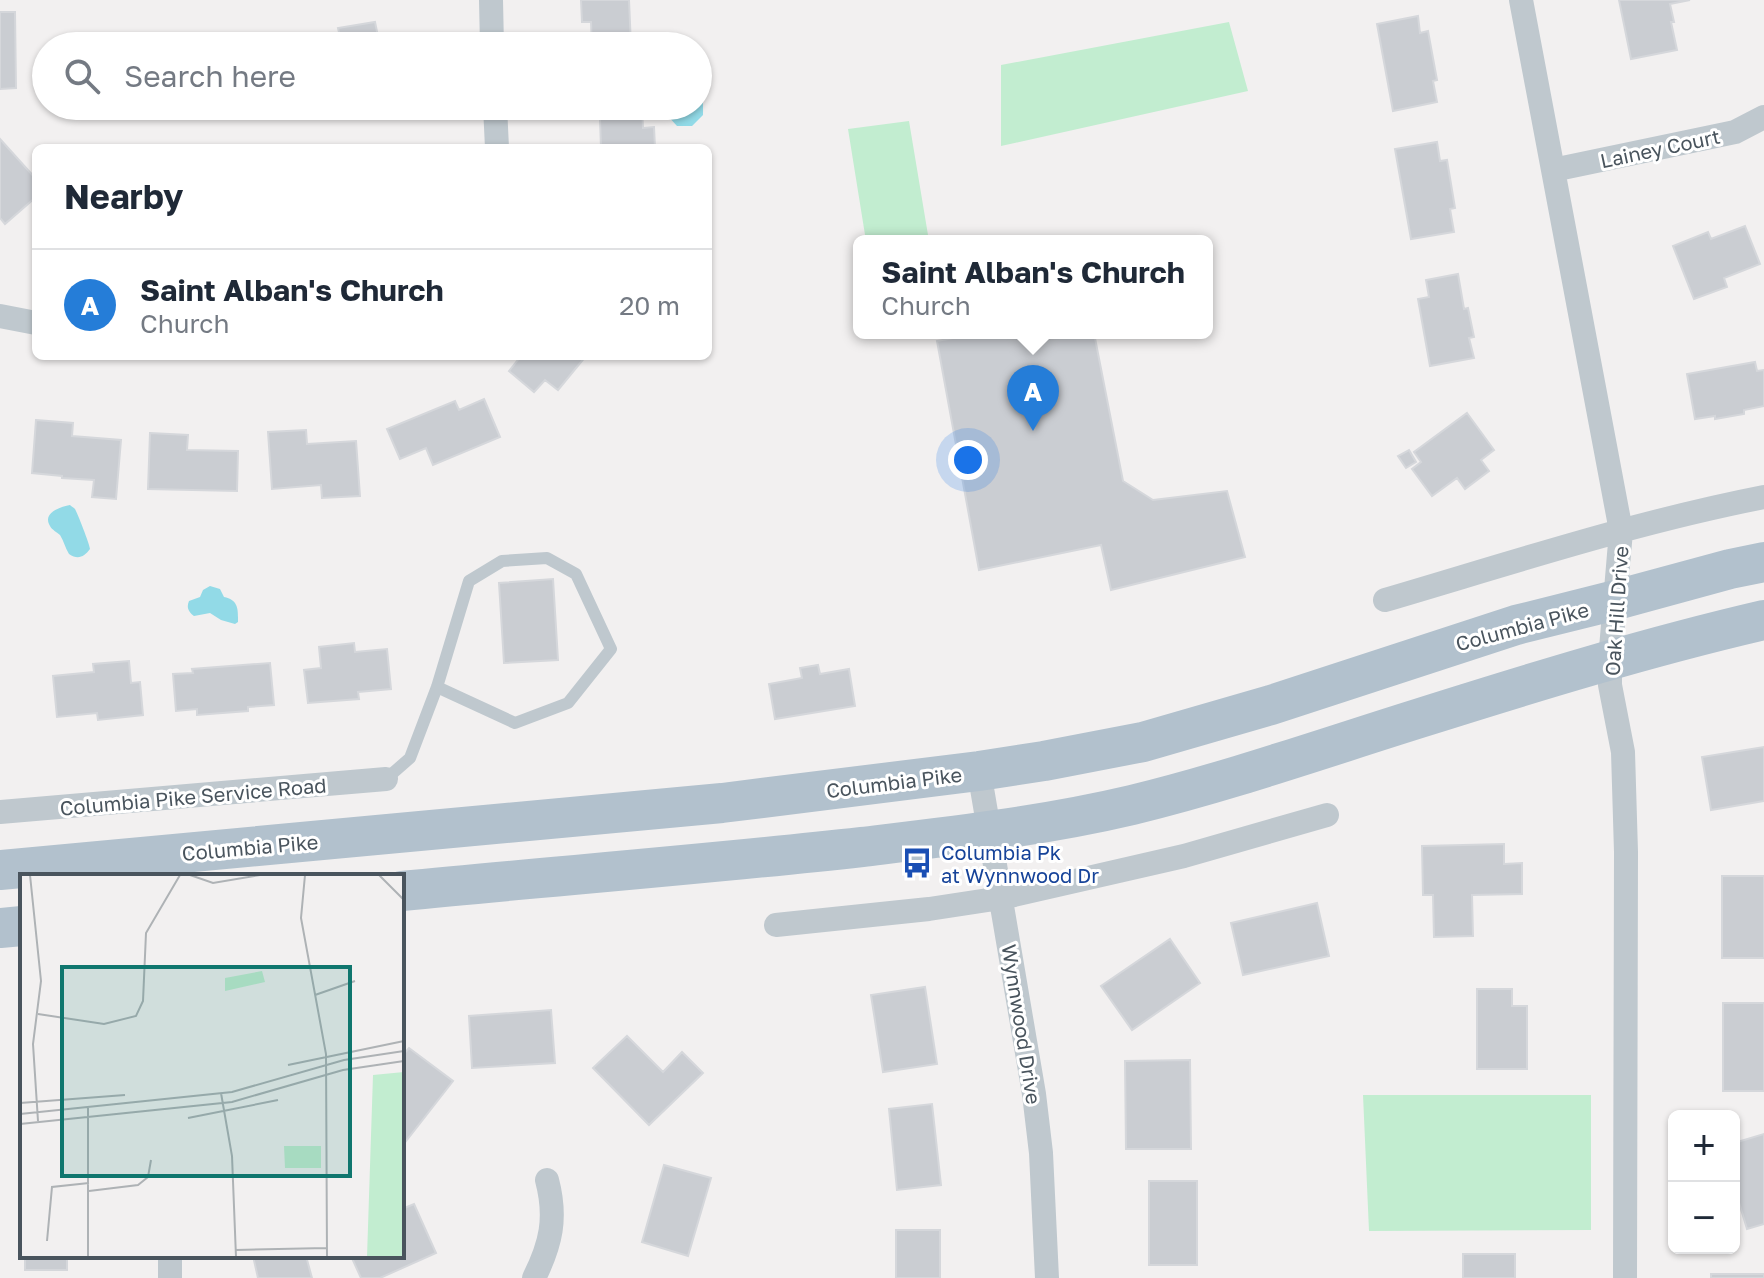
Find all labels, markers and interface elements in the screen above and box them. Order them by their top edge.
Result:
search box [32,32,712,120]
icon: search [60,54,104,98]
text: Search here [124,58,296,94]
street label: Lainey Court [1598,124,1722,172]
text: Nearby [64,176,184,216]
popup [853,235,1213,339]
text: Saint Alban's Church [881,254,1185,290]
text: Saint Alban's Church [140,272,444,308]
text: A [81,290,99,321]
text: 20 m [619,290,680,321]
text: Church [881,290,971,321]
text: Church [140,308,229,339]
pin: A [1007,365,1059,431]
your location [948,440,988,480]
street label: Oak Hill Drive [1599,545,1633,677]
street label: Columbia Pike [1453,597,1591,655]
street label: Columbia Pike [825,762,963,802]
street label: Columbia Pike Service Road [59,772,327,820]
street label: Columbia Pike [181,829,319,865]
place label: Columbia Pk at Wynnwood Dr [941,840,1099,887]
bus stop icon: Columbia Pk at Wynnwood Dr [900,846,934,880]
inset map [20,874,404,1258]
street label: Wynnwood Drive [998,942,1046,1106]
map controls [1668,1110,1740,1254]
button: + [1668,1110,1740,1182]
button: − [1668,1182,1740,1254]

